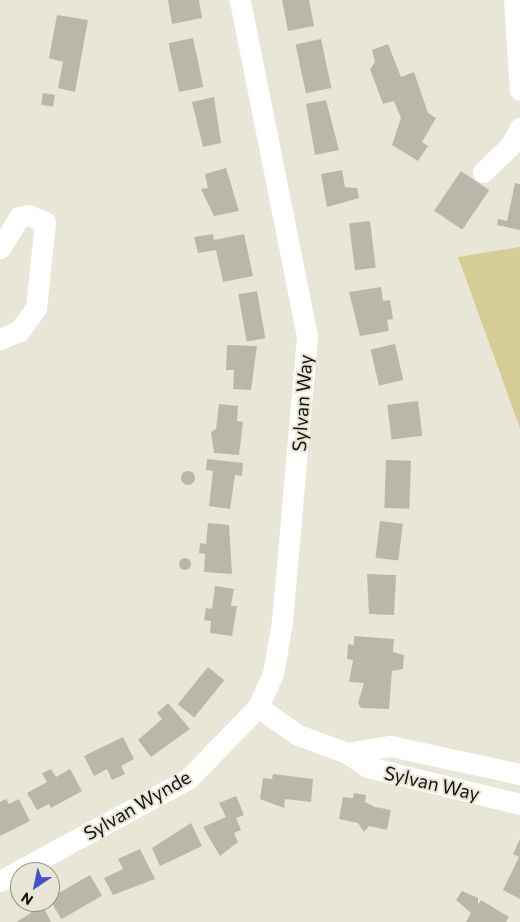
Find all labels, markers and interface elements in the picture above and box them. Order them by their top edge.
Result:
street label: Sylvan Way [287,354,317,452]
street label: Sylvan Way [382,761,482,805]
street label: Sylvan Wynde [79,765,195,845]
north arrow [10,862,60,912]
text: N [18,889,36,909]

